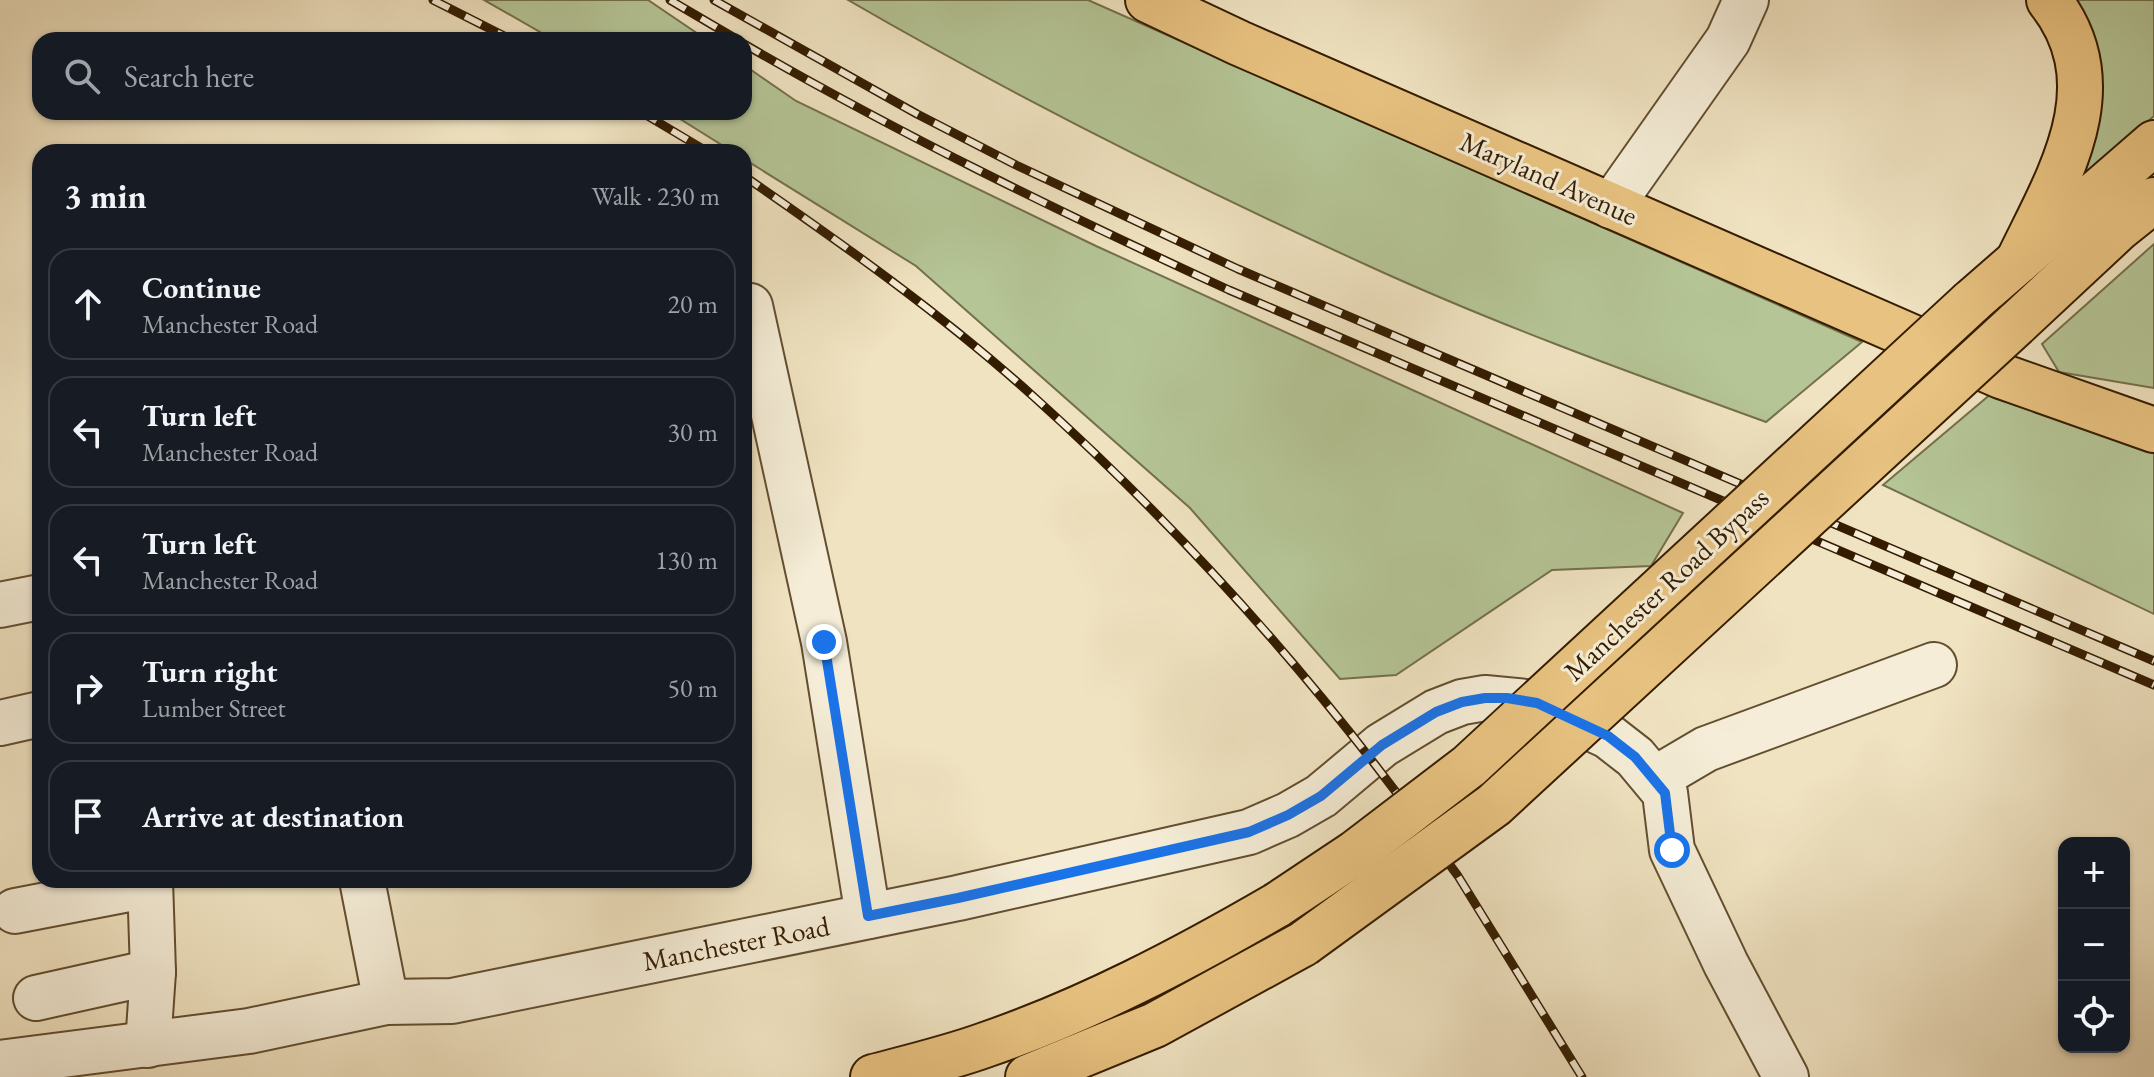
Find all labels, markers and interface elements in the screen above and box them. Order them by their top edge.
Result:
search box [32,32,752,120]
icon: search [60,54,104,98]
text: Search here [124,57,254,96]
street label: Maryland Avenue [1455,123,1643,233]
text: 3 min [64,174,147,218]
text: Walk · 230 m [592,179,720,213]
text: Continue [142,268,261,307]
icon: ahead [66,282,110,326]
text: 20 m [668,287,718,321]
text: Manchester Road [142,307,318,341]
text: Turn left [142,396,256,435]
icon: left [66,410,110,454]
text: 30 m [668,415,718,449]
text: Manchester Road [142,435,318,469]
street label: Manchester Road Bypass [1556,480,1776,688]
text: Turn left [142,524,256,563]
icon: left [66,538,110,582]
text: 130 m [655,543,718,577]
text: Manchester Road [142,563,318,597]
route end [806,624,842,660]
text: Turn right [142,652,278,691]
icon: right [66,666,110,710]
text: 50 m [668,671,718,705]
text: Lumber Street [142,691,286,725]
icon: arrive [66,794,110,838]
text: Arrive at destination [142,797,404,836]
route start [1654,832,1690,868]
map controls [2058,837,2130,1053]
button: + [2058,837,2130,909]
street label: Manchester Road [639,907,833,979]
button: − [2058,909,2130,981]
button: locate [2058,981,2130,1053]

